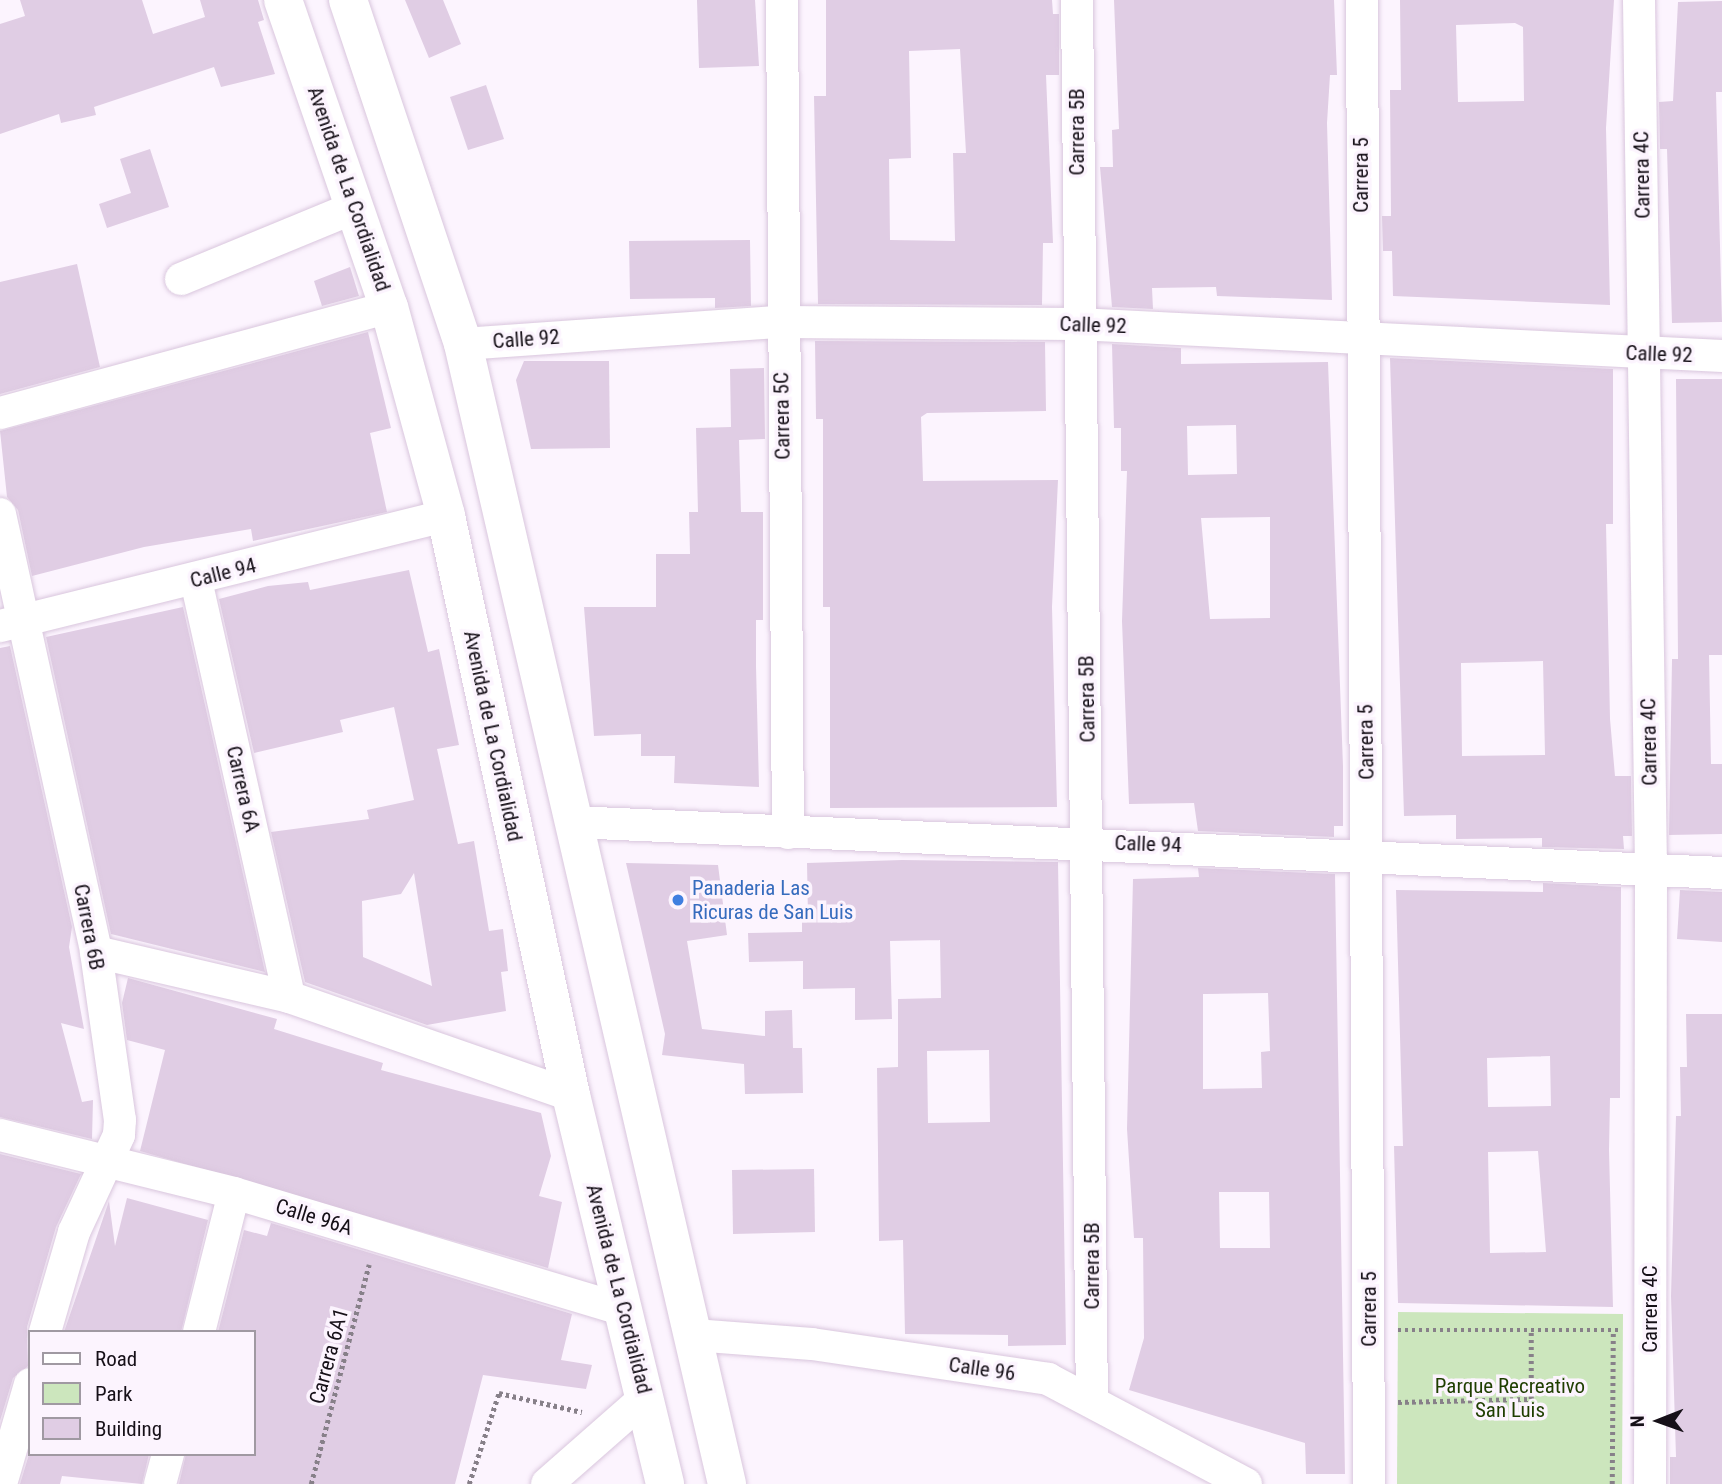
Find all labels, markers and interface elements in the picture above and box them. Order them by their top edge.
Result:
street label: Avenida de La Cordialidad [302,83,396,295]
street label: Carrera 5B [1064,88,1090,176]
street label: Carrera 4C [1629,131,1655,219]
street label: Carrera 5 [1348,137,1374,213]
street label: Calle 92 [1059,311,1127,339]
street label: Calle 92 [492,324,560,354]
street label: Calle 92 [1625,340,1693,368]
street label: Carrera 5C [769,372,795,460]
street label: Calle 94 [187,553,259,593]
street label: Avenida de La Cordialidad [458,628,528,844]
street label: Carrera 5B [1074,655,1100,743]
street label: Carrera 4C [1636,698,1662,786]
street label: Carrera 5 [1353,704,1379,780]
street label: Carrera 6A [221,743,265,835]
street label: Calle 94 [1114,830,1182,858]
place label: Panaderia Las Ricuras de San Luis [692,875,853,925]
street label: Carrera 6B [68,882,110,972]
marker: Panaderia Las Ricuras de San Luis [670,892,686,908]
street label: Avenida de La Cordialidad [581,1182,657,1396]
street label: Calle 96A [272,1193,356,1241]
street label: Carrera 5B [1079,1222,1105,1310]
street label: Carrera 4C [1637,1265,1663,1353]
street label: Carrera 5 [1356,1271,1382,1347]
street label: Carrera 6A1 [304,1305,354,1407]
legend [28,1330,256,1456]
text: Road [95,1347,137,1371]
street label: Calle 96 [947,1352,1017,1386]
park label: Parque Recreativo San Luis [1435,1373,1585,1423]
text: Park [95,1382,132,1406]
north arrow [1624,1386,1694,1456]
text: N [1626,1415,1649,1427]
text: Building [95,1417,162,1441]

